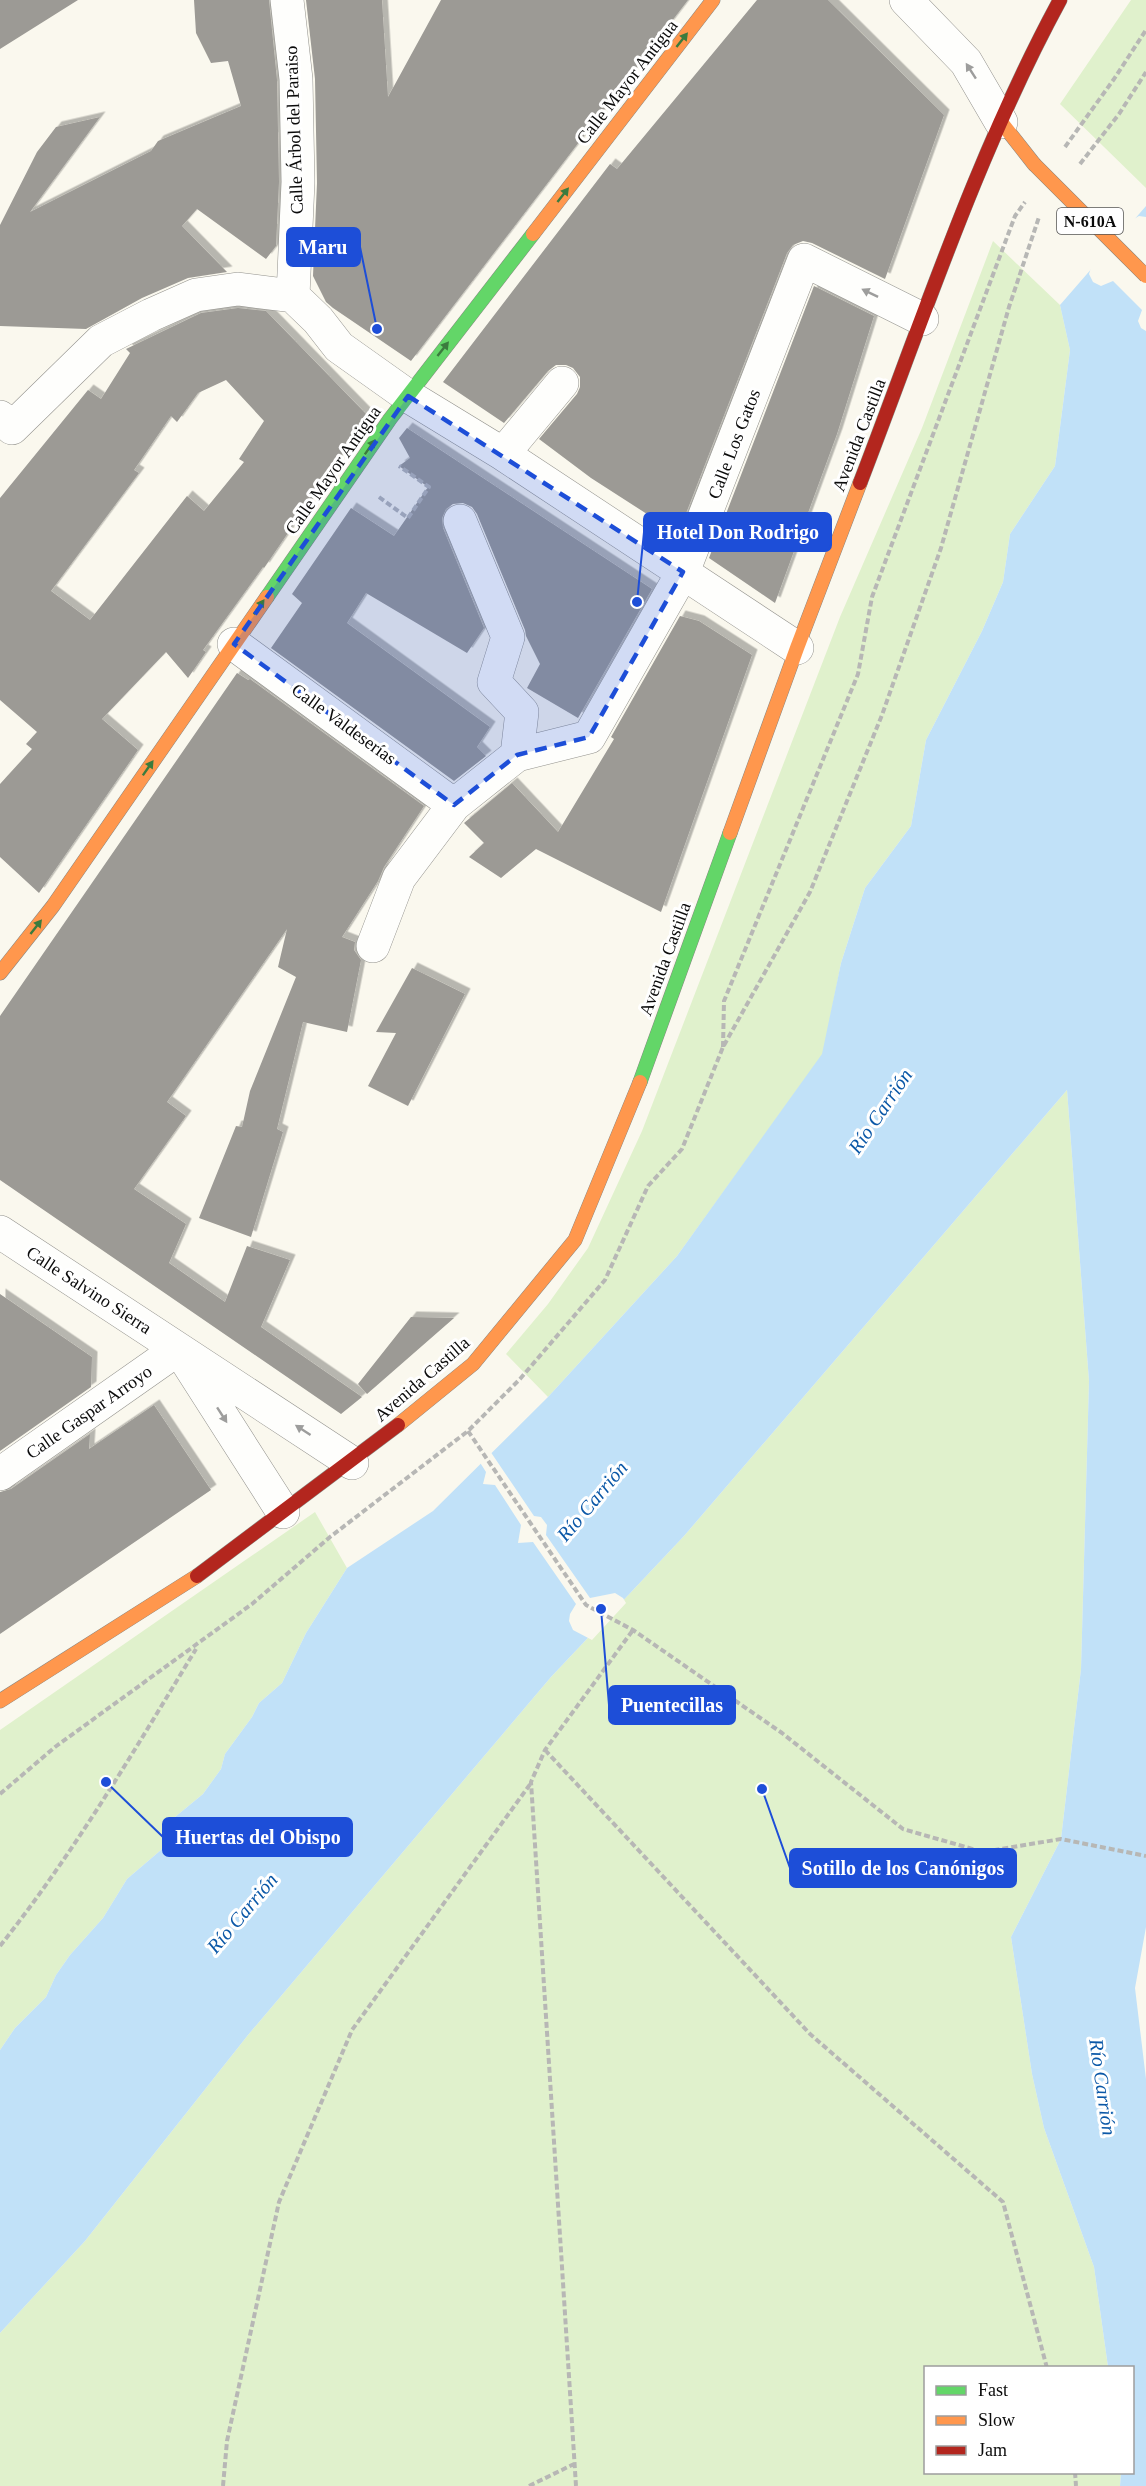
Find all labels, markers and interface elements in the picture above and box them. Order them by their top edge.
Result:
street label: Calle Mayor Antigua [572,16,682,148]
one-way arrow [675,33,687,48]
street label: Calle Árbol del Paraiso [280,45,307,215]
one-way arrow [966,63,977,80]
one-way arrow [556,187,568,202]
road number: N-610A [1057,208,1123,234]
callout: Maru [287,228,360,266]
text: Maru [299,236,347,258]
one-way arrow [861,288,878,298]
one-way arrow [437,342,449,357]
street label: Avenida Castilla [828,376,890,494]
street label: Calle Los Gatos [704,386,764,502]
street label: Calle Mayor Antigua [281,402,385,538]
one-way arrow [364,440,376,456]
callout: Hotel Don Rodrigo [644,513,831,551]
text: Hotel Don Rodrigo [657,521,819,544]
one-way arrow [253,600,265,616]
street label: Calle Valdeserías [288,679,400,769]
one-way arrow [142,760,154,776]
street label: Avenida Castilla [635,900,695,1018]
one-way arrow [29,919,42,935]
water label: Río Carrión [843,1065,916,1158]
street label: Calle Salvino Sierra [23,1242,155,1338]
street label: Avenida Castilla [370,1332,474,1426]
street label: Calle Gaspar Arroyo [22,1361,156,1463]
one-way arrow [216,1407,227,1423]
one-way arrow [295,1424,311,1435]
water label: Río Carrión [552,1457,632,1546]
callout: Puentecillas [609,1686,735,1724]
text: Puentecillas [621,1694,723,1716]
callout: Huertas del Obispo [163,1818,352,1856]
text: Huertas del Obispo [175,1826,341,1849]
callout: Sotillo de los Canónigos [790,1849,1016,1887]
text: Sotillo de los Canónigos [802,1857,1005,1880]
water label: Río Carrión [202,1869,282,1958]
water label: Río Carrión [1085,2036,1121,2137]
legend [924,2366,1134,2474]
text: Fast [978,2380,1008,2400]
text: Slow [978,2410,1015,2430]
text: Jam [978,2440,1007,2460]

